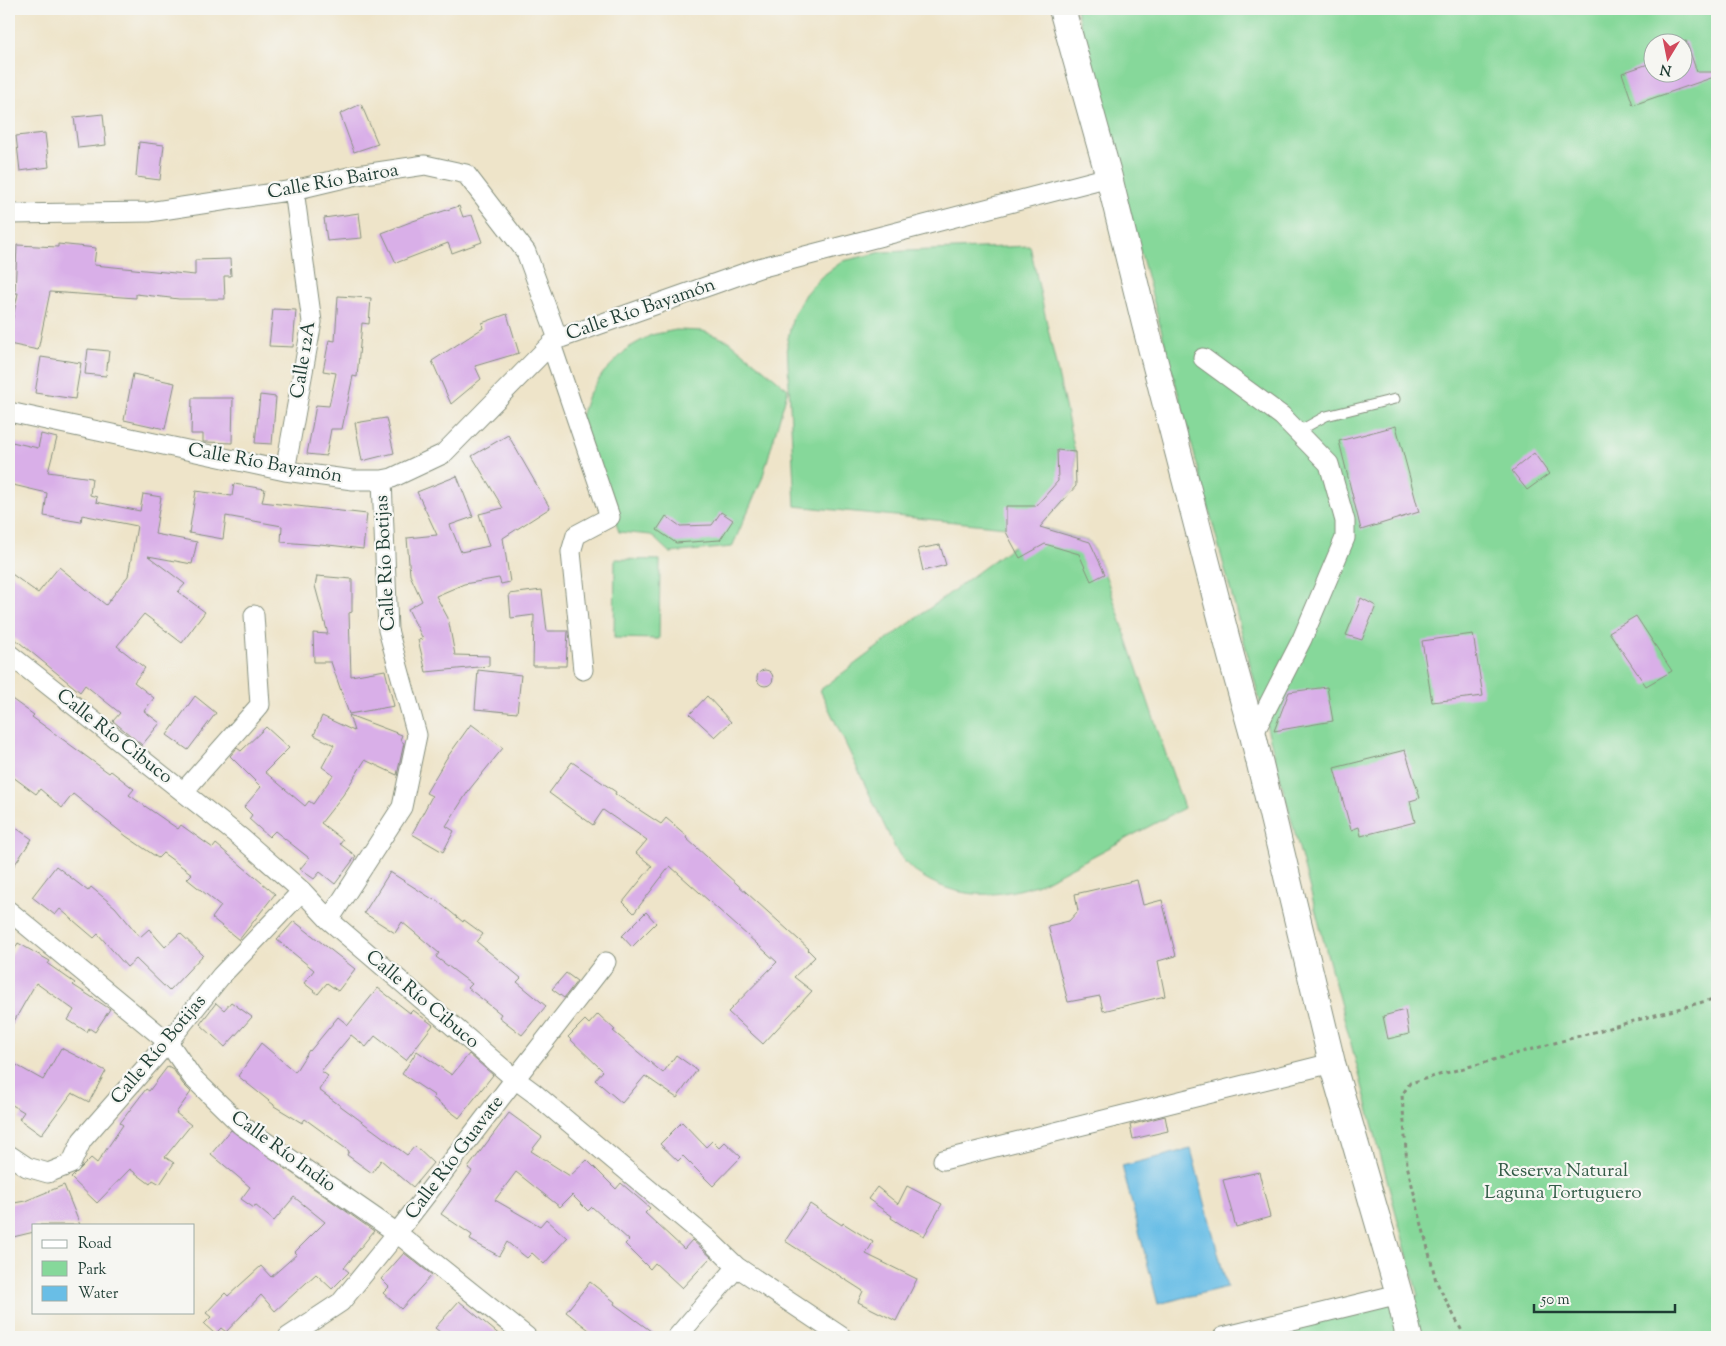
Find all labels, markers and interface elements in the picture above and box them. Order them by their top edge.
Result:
north arrow [1644,32,1694,82]
text: N [1659,58,1673,80]
street label: Calle Río Bairoa [265,157,401,207]
street label: Calle Río Bayamón [563,272,719,348]
street label: Calle 12A [285,319,324,401]
street label: Calle Río Bayamón [186,437,344,491]
street label: Calle Río Botijas [369,494,403,632]
street label: Calle Río Cibuco [50,683,178,791]
street label: Calle Río Cibuco [359,944,485,1056]
street label: Calle Río Botijas [105,989,213,1111]
street label: Calle Río Guavate [399,1090,511,1226]
street label: Calle Río Indio [225,1105,341,1199]
park label: Reserva Natural Laguna Tortuguero [1484,1158,1642,1207]
legend [32,1224,195,1314]
text: Road [78,1234,112,1255]
text: Park [78,1260,107,1281]
scale bar [1534,1281,1675,1313]
text: Water [78,1284,119,1305]
text: 50 m [1540,1290,1570,1311]

